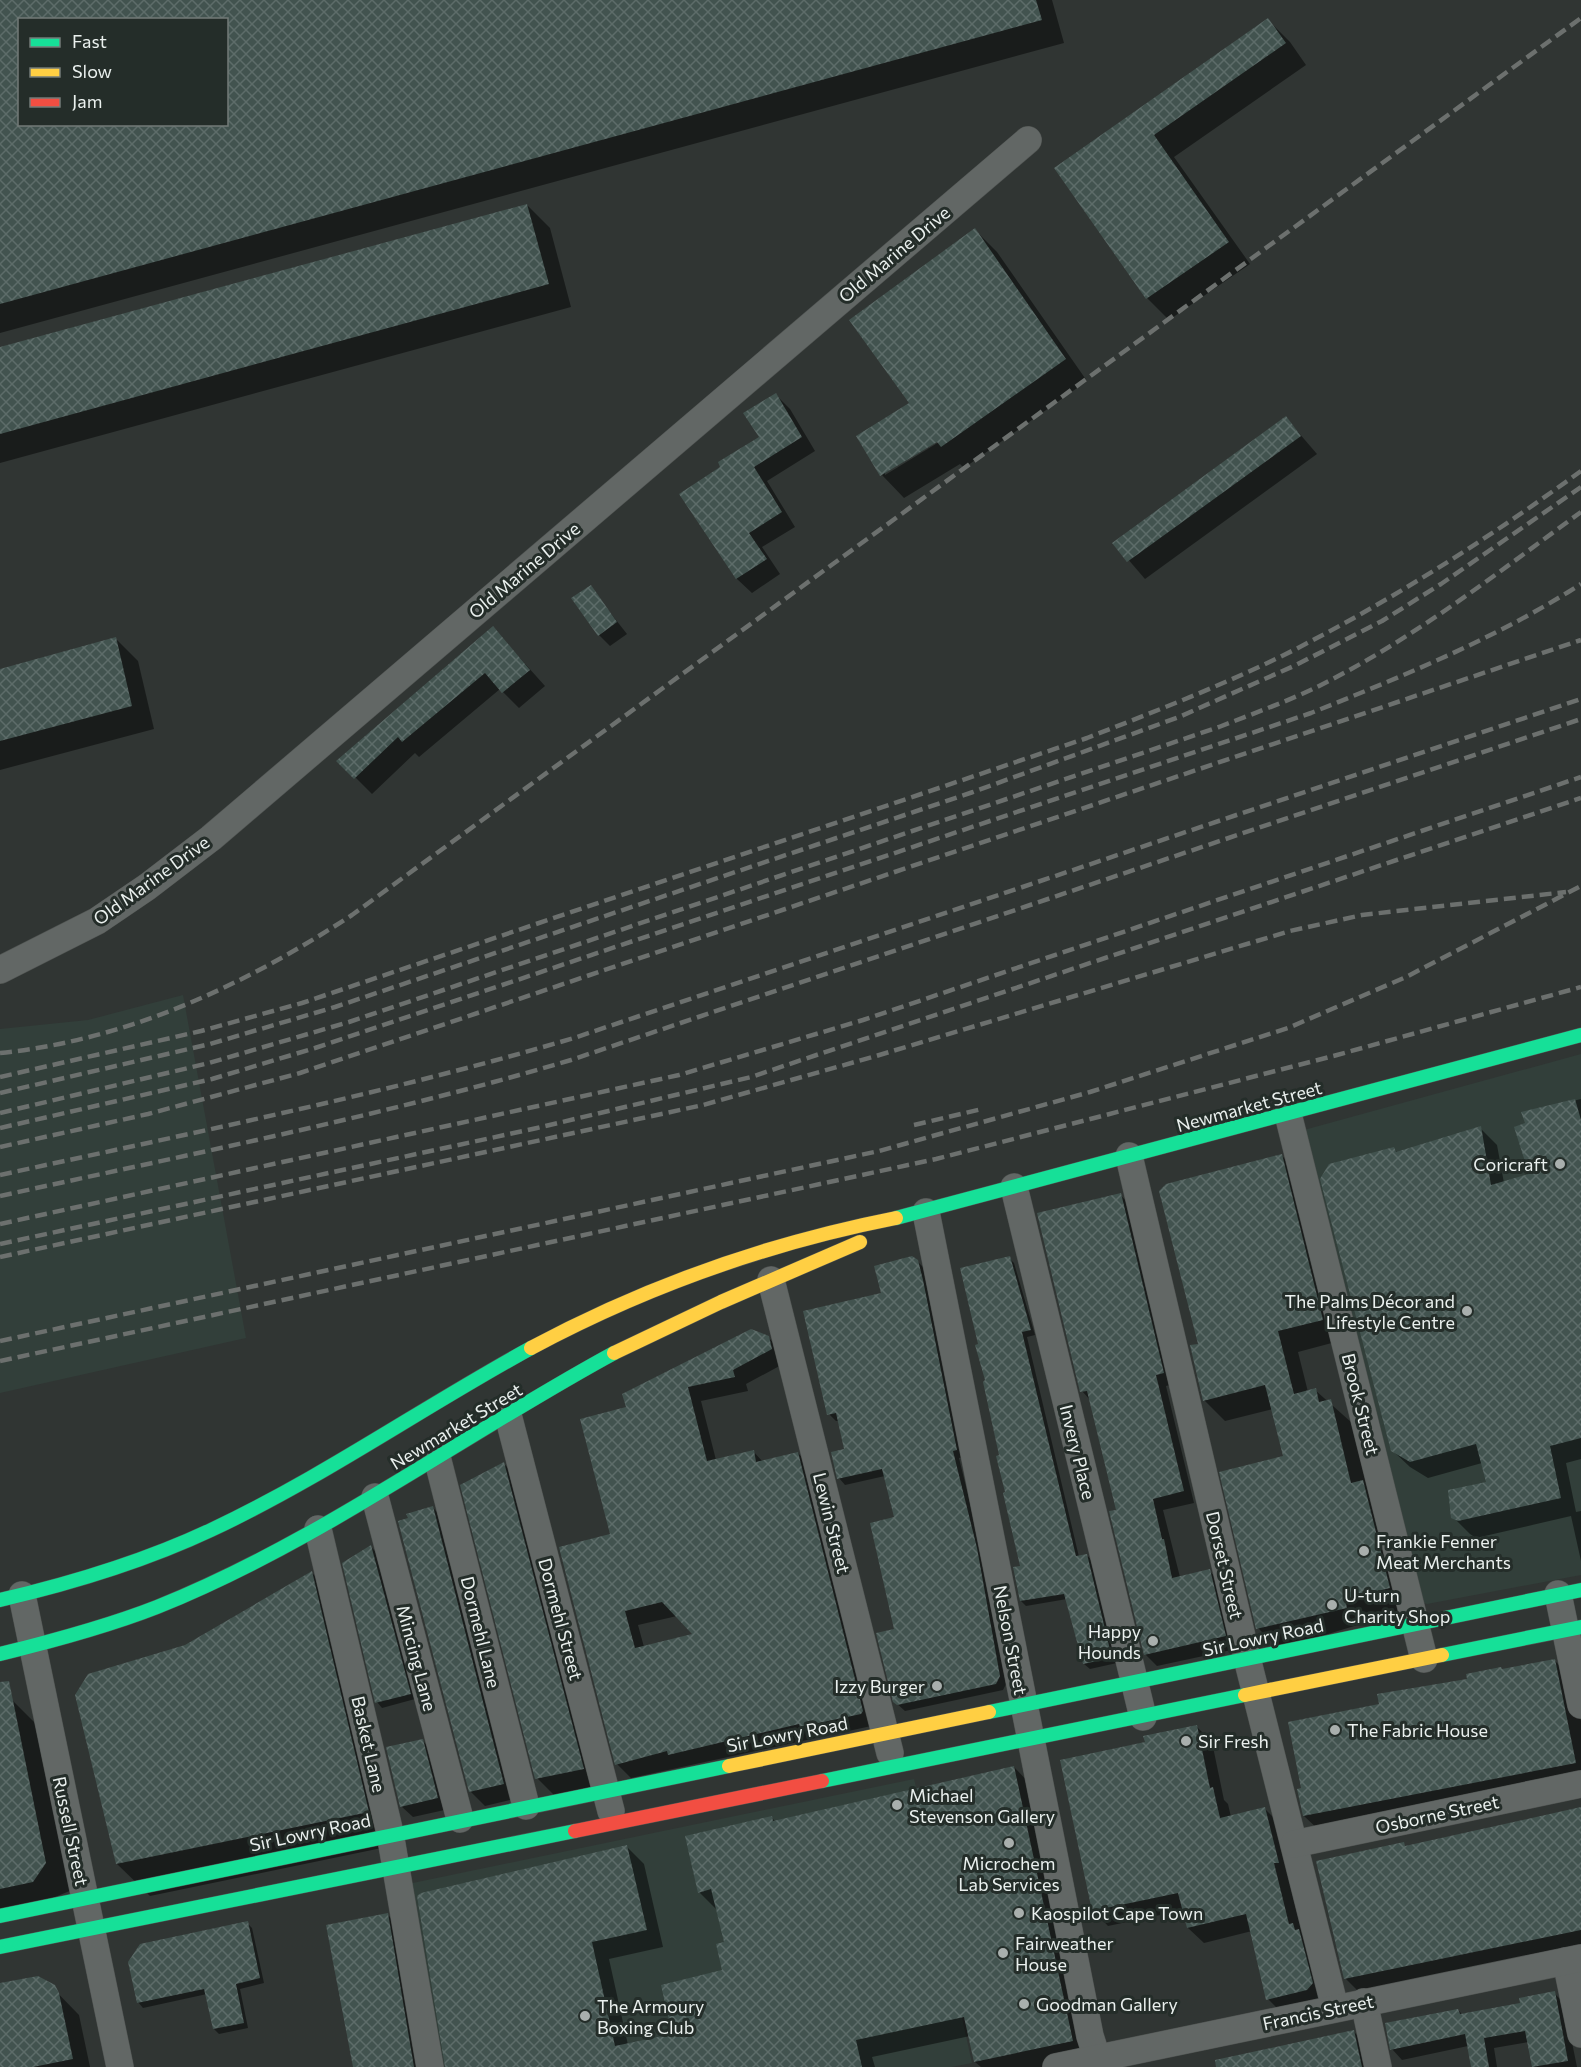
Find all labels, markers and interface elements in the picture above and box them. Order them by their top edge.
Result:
legend [18,18,228,126]
text: Fast [72,30,107,52]
text: Slow [72,60,112,82]
text: Jam [72,90,102,112]
street label: Old Marine Drive [834,201,954,307]
street label: Old Marine Drive [464,517,584,623]
street label: Old Marine Drive [89,830,213,930]
street label: Newmarket Street [1174,1076,1324,1136]
place label: Coricraft [1473,1153,1548,1175]
marker: Coricraft [1553,1157,1567,1171]
place label: The Palms Décor and Lifestyle Centre [1284,1290,1455,1333]
marker: The Palms Décor and Lifestyle Centre [1460,1304,1474,1318]
street label: Brook Street [1338,1351,1384,1457]
street label: Newmarket Street [386,1378,526,1474]
street label: Invery Place [1056,1402,1100,1502]
street label: Lewin Street [809,1470,855,1576]
street label: Dorset Street [1202,1509,1248,1621]
place label: Frankie Fenner Meat Merchants [1376,1530,1511,1573]
marker: Frankie Fenner Meat Merchants [1357,1544,1371,1558]
street label: Dormehl Street [534,1555,588,1683]
street label: Dormehl Lane [457,1574,505,1690]
street label: Nelson Street [990,1583,1032,1697]
place label: U-turn Charity Shop [1344,1584,1450,1627]
marker: U-turn Charity Shop [1325,1598,1339,1612]
street label: Mincing Lane [392,1603,442,1713]
street label: Sir Lowry Road [1201,1613,1325,1661]
place label: Happy Hounds [1078,1620,1141,1663]
marker: Happy Hounds [1146,1634,1160,1648]
place label: Izzy Burger [834,1675,925,1697]
marker: Izzy Burger [930,1679,944,1693]
street label: Basket Lane [347,1694,391,1794]
street label: Sir Lowry Road [725,1711,849,1757]
place label: The Fabric House [1347,1719,1488,1741]
marker: The Fabric House [1328,1723,1342,1737]
place label: Sir Fresh [1198,1730,1269,1752]
marker: Sir Fresh [1179,1734,1193,1748]
street label: Russell Street [49,1774,93,1888]
place label: Michael Stevenson Gallery [909,1784,1055,1827]
street label: Osborne Street [1373,1790,1501,1838]
marker: Michael Stevenson Gallery [890,1798,904,1812]
street label: Sir Lowry Road [248,1808,372,1856]
marker: Microchem Lab Services [1002,1836,1016,1850]
place label: Microchem Lab Services [958,1852,1060,1895]
place label: Kaospilot Cape Town [1031,1902,1203,1924]
marker: Kaospilot Cape Town [1012,1906,1026,1920]
place label: Fairweather House [1015,1932,1114,1975]
marker: Fairweather House [996,1946,1010,1960]
street label: Francis Street [1261,1990,1375,2034]
place label: Goodman Gallery [1036,1993,1178,2015]
place label: The Armoury Boxing Club [597,1995,704,2038]
marker: Goodman Gallery [1017,1997,1031,2011]
marker: The Armoury Boxing Club [578,2009,592,2023]

